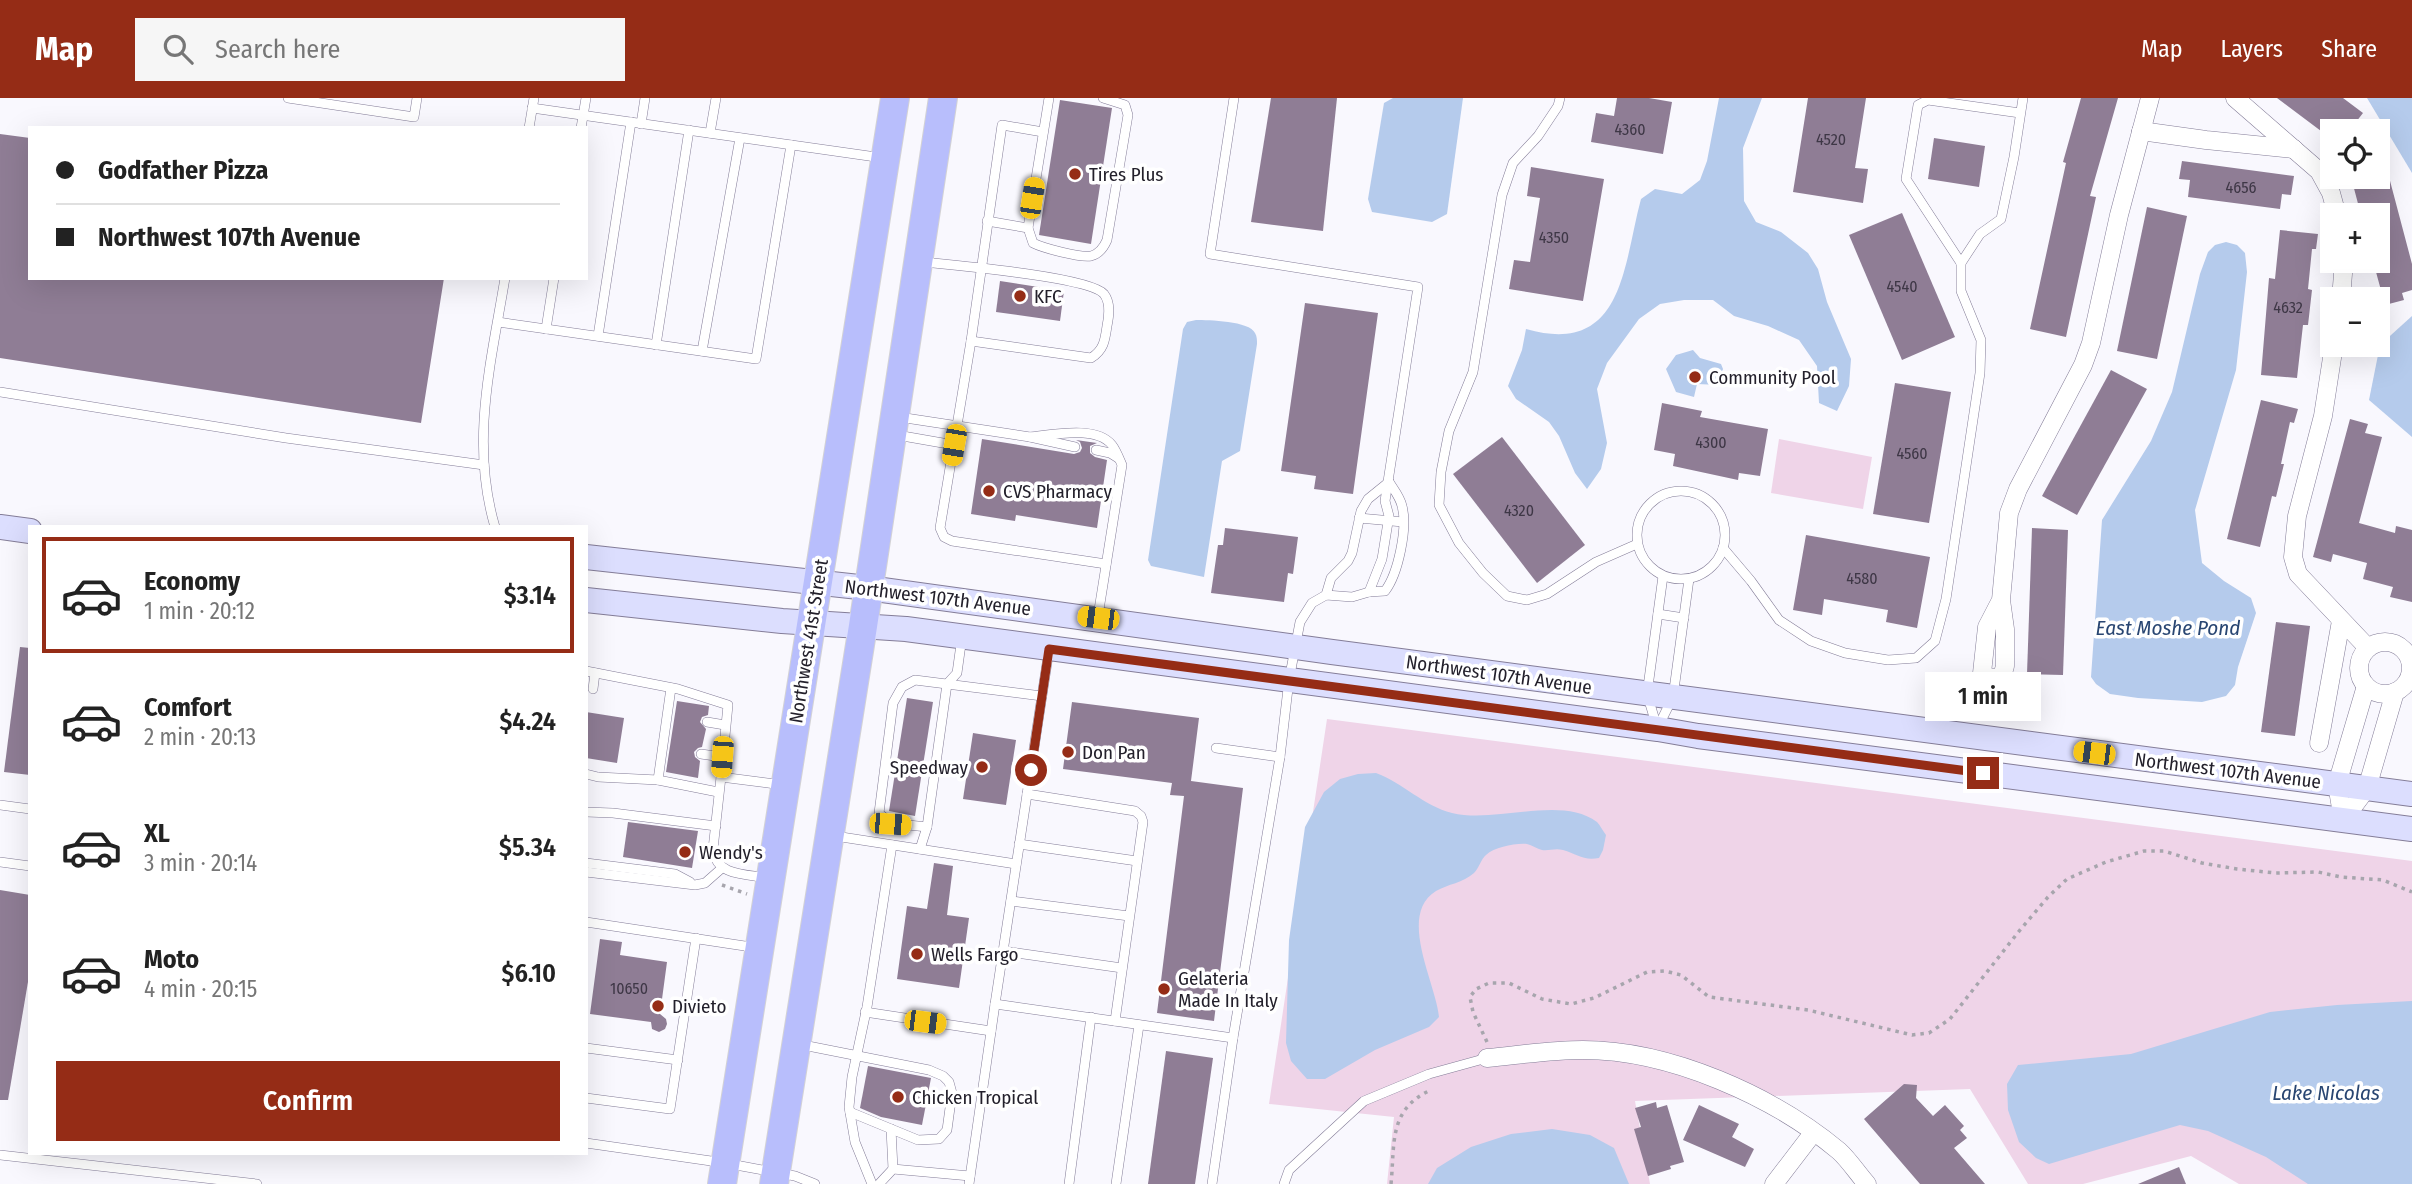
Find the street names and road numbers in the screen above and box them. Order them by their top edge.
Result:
street label: Northwest 41st Street [784,556,833,725]
street label: Northwest 107th Avenue [844,575,1032,620]
street label: Northwest 107th Avenue [1405,650,1593,699]
street label: Northwest 107th Avenue [2134,748,2322,793]

